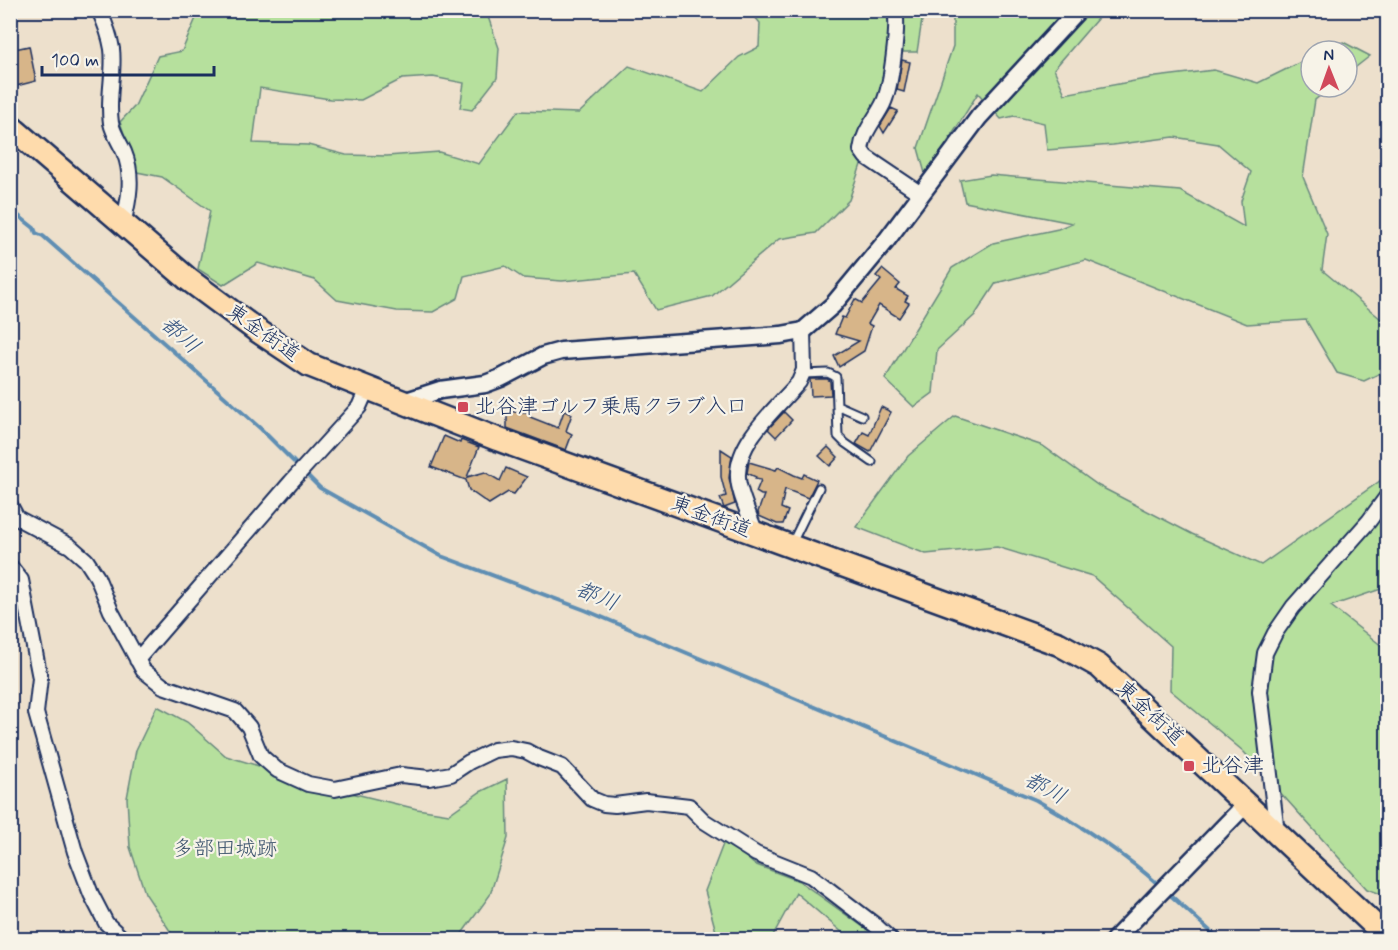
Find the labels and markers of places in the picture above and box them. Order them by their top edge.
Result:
place label: 北谷津ゴルフ乗馬クラブ入口 [475,393,747,421]
marker: 北谷津ゴルフ乗馬クラブ入口 [456,400,470,414]
place label: 北谷津 [1201,752,1264,780]
marker: 北谷津 [1182,759,1196,773]

